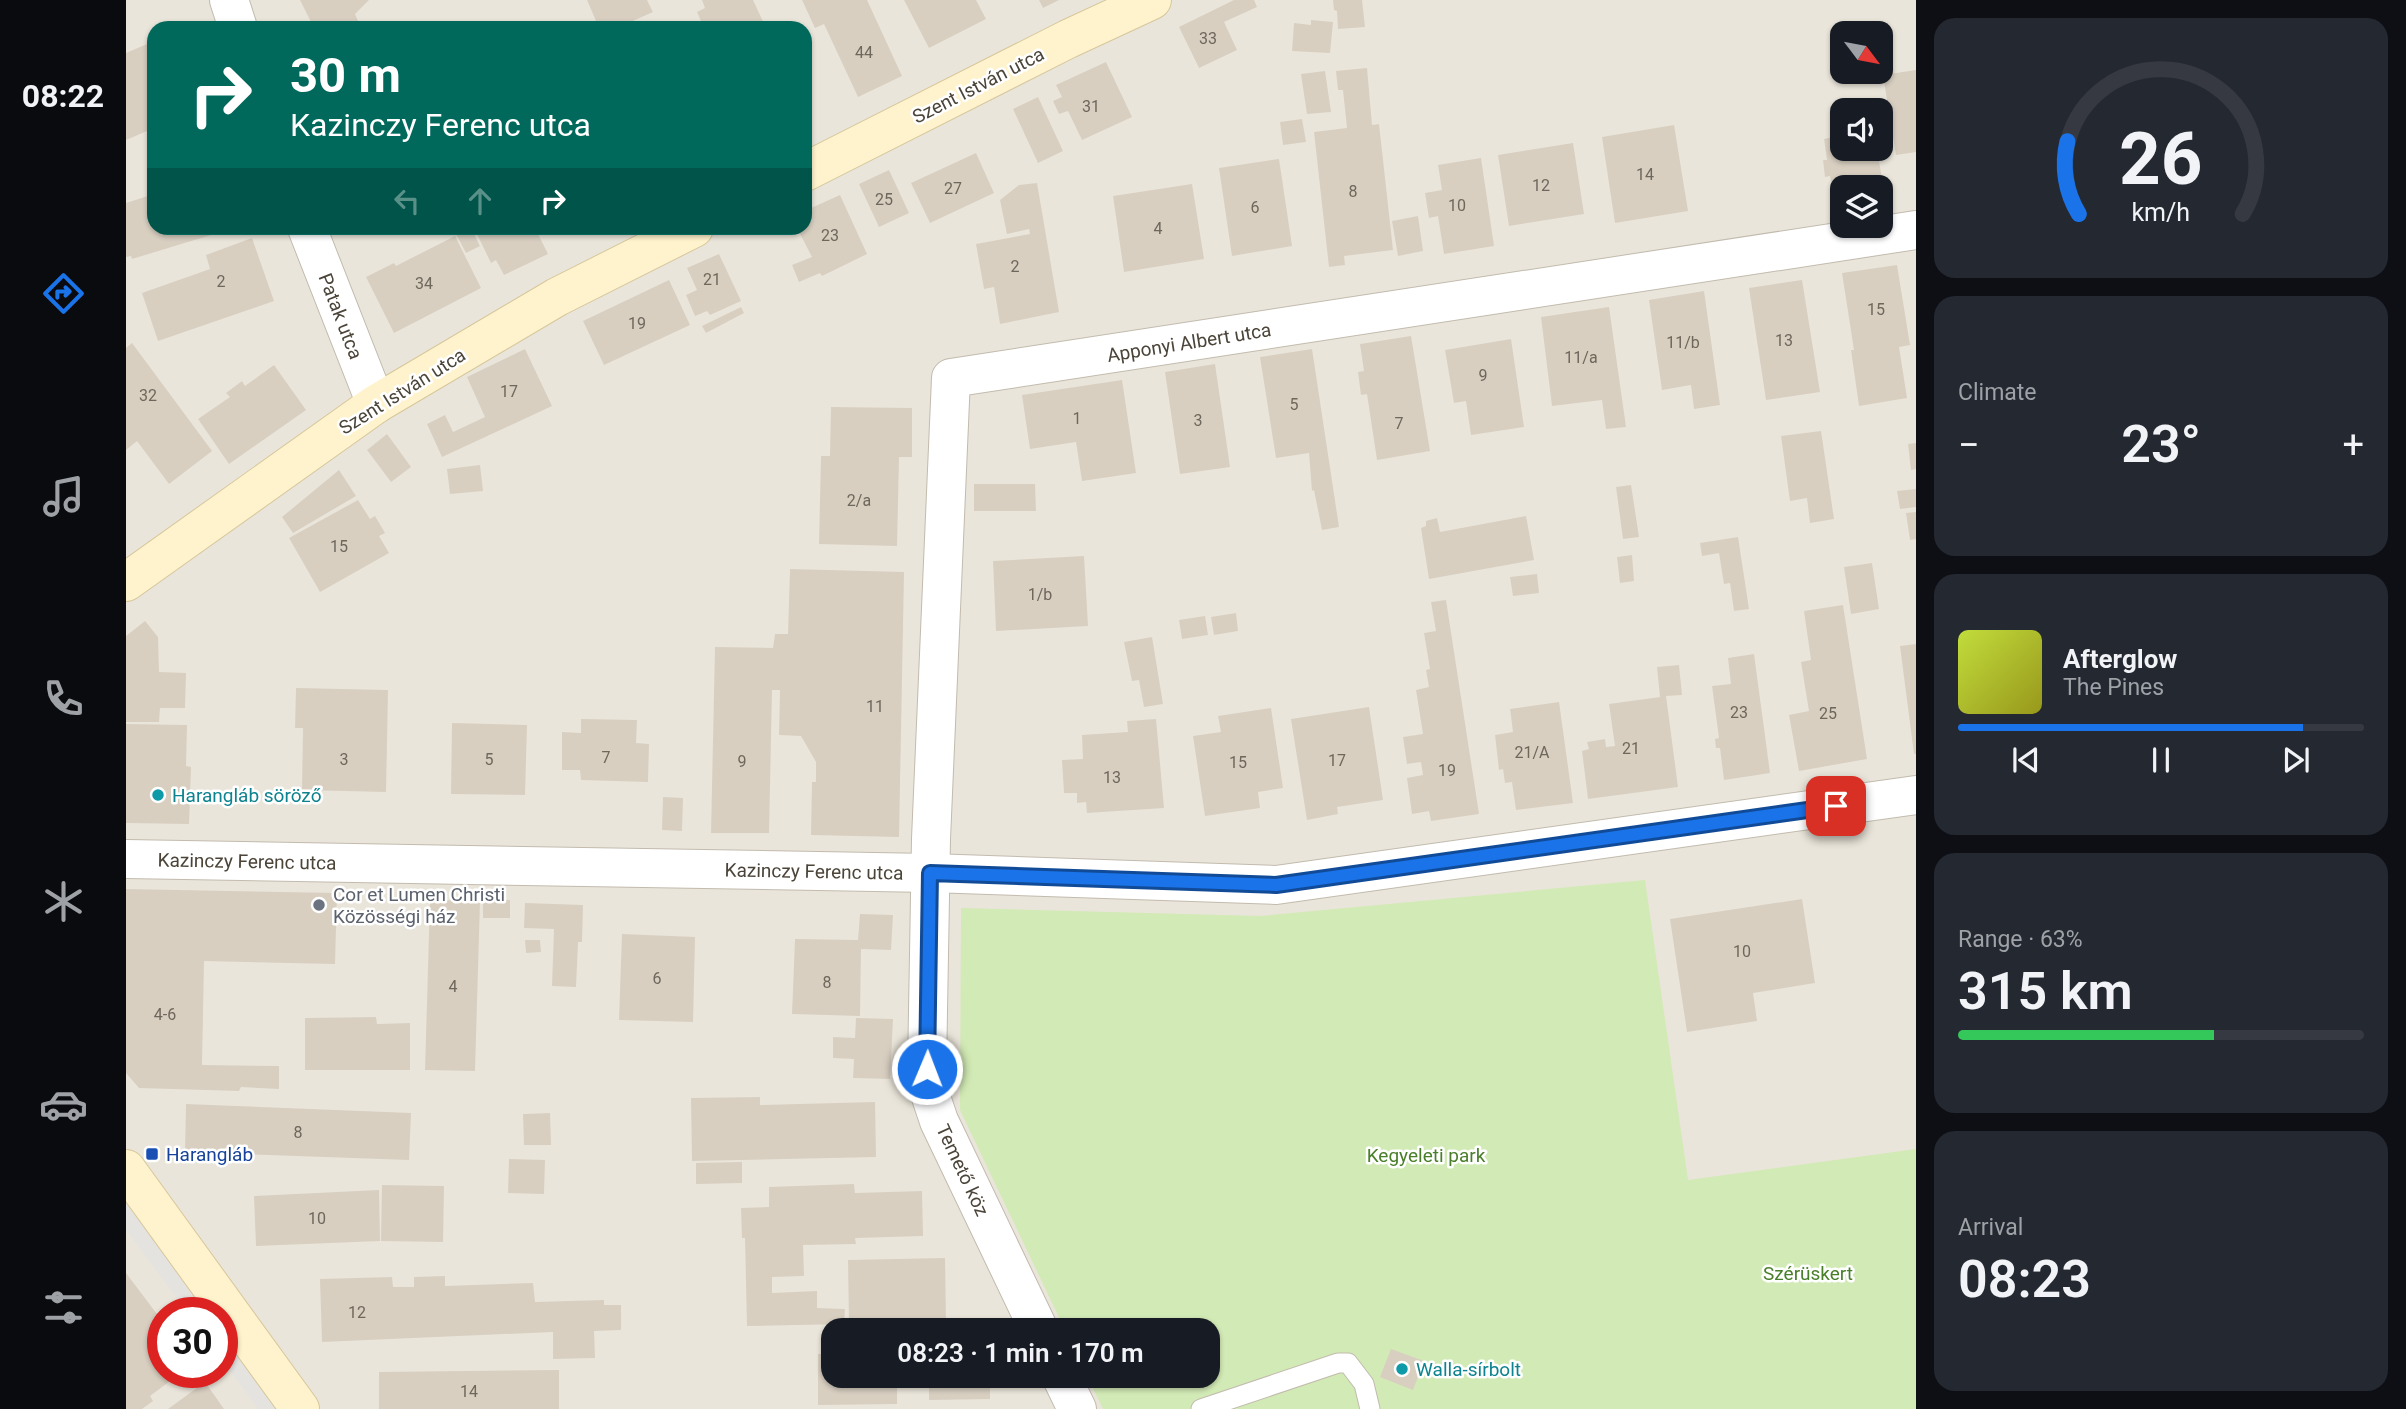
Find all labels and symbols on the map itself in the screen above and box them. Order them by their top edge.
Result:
north arrow [1830,21,1894,84]
house number: 33 [1199,29,1217,48]
street label: Szent István utca [908,42,1048,129]
house number: 44 [855,43,873,62]
house number: 31 [1082,97,1100,116]
house number: 14 [1636,165,1654,184]
house number: 12 [1532,176,1550,195]
house number: 27 [944,179,962,198]
house number: 8 [1349,182,1358,201]
house number: 25 [875,190,893,209]
house number: 10 [1448,196,1466,215]
house number: 6 [1251,198,1260,217]
house number: 4 [1154,219,1163,238]
house number: 23 [821,226,839,245]
house number: 2 [1011,257,1020,276]
street label: Patak utca [314,270,367,362]
house number: 21 [703,270,721,289]
house number: 2 [217,272,226,291]
house number: 34 [415,274,433,293]
house number: 15 [1867,300,1885,319]
house number: 19 [628,314,646,333]
street label: Apponyi Albert utca [1105,318,1273,367]
house number: 13 [1775,331,1793,350]
house number: 11/b [1666,333,1700,352]
street label: Szent István utca [335,343,470,440]
house number: 11/a [1564,348,1598,367]
house number: 9 [1479,366,1488,385]
house number: 17 [500,382,518,401]
house number: 32 [139,386,157,405]
house number: 5 [1290,395,1299,414]
house number: 1 [1073,409,1082,428]
house number: 3 [1194,411,1203,430]
house number: 7 [1395,414,1404,433]
house number: 2/a [847,491,871,510]
house number: 15 [330,537,348,556]
house number: 1/b [1028,585,1052,604]
house number: 11 [866,697,884,716]
house number: 23 [1730,703,1748,722]
house number: 25 [1819,704,1837,723]
house number: 21 [1622,739,1640,758]
house number: 21/A [1514,743,1550,762]
house number: 7 [602,748,611,767]
house number: 3 [340,750,349,769]
house number: 5 [485,750,494,769]
house number: 17 [1328,751,1346,770]
house number: 9 [738,752,747,771]
house number: 15 [1229,753,1247,772]
house number: 19 [1438,761,1456,780]
house number: 13 [1103,768,1121,787]
pin [1806,776,1866,836]
place label: Harangláb söröző [172,784,322,807]
marker: Harangláb söröző [150,787,166,803]
street label: Kazinczy Ferenc utca [157,848,337,875]
street label: Kazinczy Ferenc utca [724,858,904,885]
place label: Cor et Lumen Christi Közösségi ház [333,883,505,928]
marker: Cor et Lumen Christi Közösségi ház [311,897,327,913]
house number: 10 [1733,942,1751,961]
house number: 6 [653,969,662,988]
house number: 8 [823,973,832,992]
house number: 4 [449,977,458,996]
house number: 4-6 [154,1005,176,1024]
position arrow [890,1032,964,1106]
street label: Temető köz [931,1121,994,1220]
house number: 8 [294,1123,303,1142]
place label: Harangláb [166,1143,253,1166]
park label: Kegyeleti park [1367,1144,1486,1167]
marker: Harangláb [144,1146,160,1162]
house number: 10 [308,1209,326,1228]
park label: Szérüskert [1763,1262,1853,1285]
speed limit sign: 30 [147,1297,238,1388]
house number: 12 [348,1303,366,1322]
place label: Walla-sírbolt [1416,1358,1521,1381]
marker: Walla-sírbolt [1394,1361,1410,1377]
house number: 14 [460,1382,478,1401]

